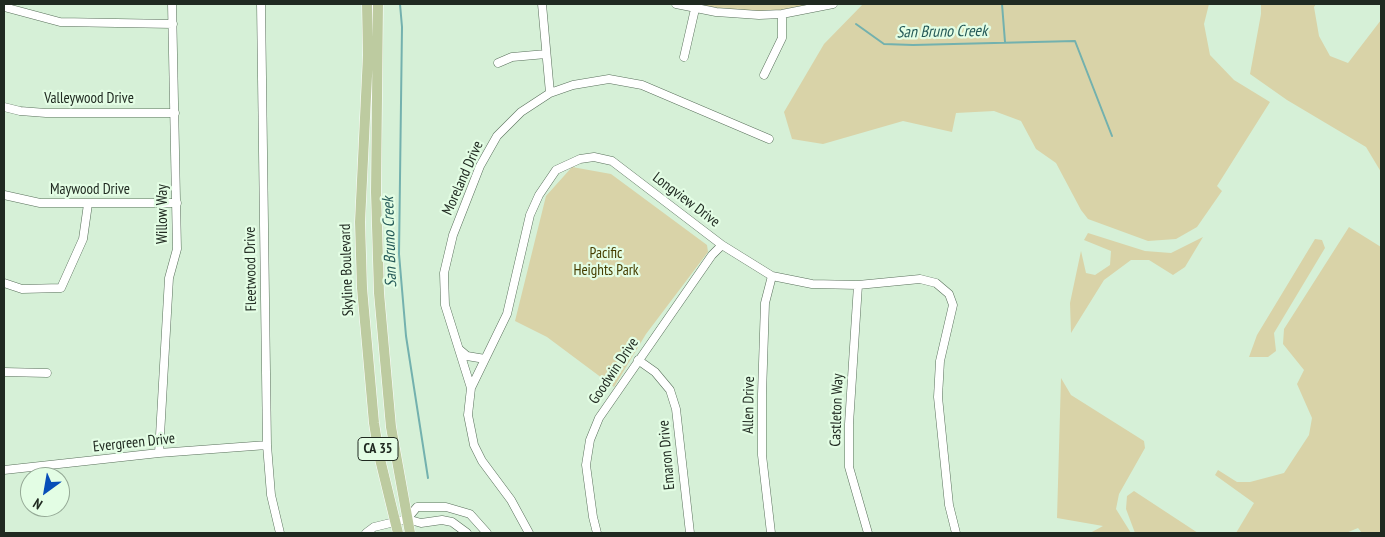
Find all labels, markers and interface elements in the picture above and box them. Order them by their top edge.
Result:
water label: San Bruno Creek [897,22,987,42]
street label: Valleywood Drive [44,90,134,108]
street label: Moreland Drive [439,138,487,218]
street label: Longview Drive [649,169,723,231]
street label: Maywood Drive [50,181,130,199]
street label: Willow Way [154,184,172,244]
water label: San Bruno Creek [379,196,401,288]
street label: Skyline Boulevard [336,223,358,317]
street label: Fleetwood Drive [241,227,261,311]
park label: Pacific Heights Park [573,245,639,280]
street label: Goodwin Drive [585,334,643,408]
street label: Castleton Way [827,373,847,447]
street label: Allen Drive [740,376,758,434]
street label: Emaron Drive [655,419,679,491]
street label: Evergreen Drive [92,430,176,456]
road number: CA 35 [358,438,398,460]
north arrow [20,467,70,517]
text: N [30,494,46,514]

